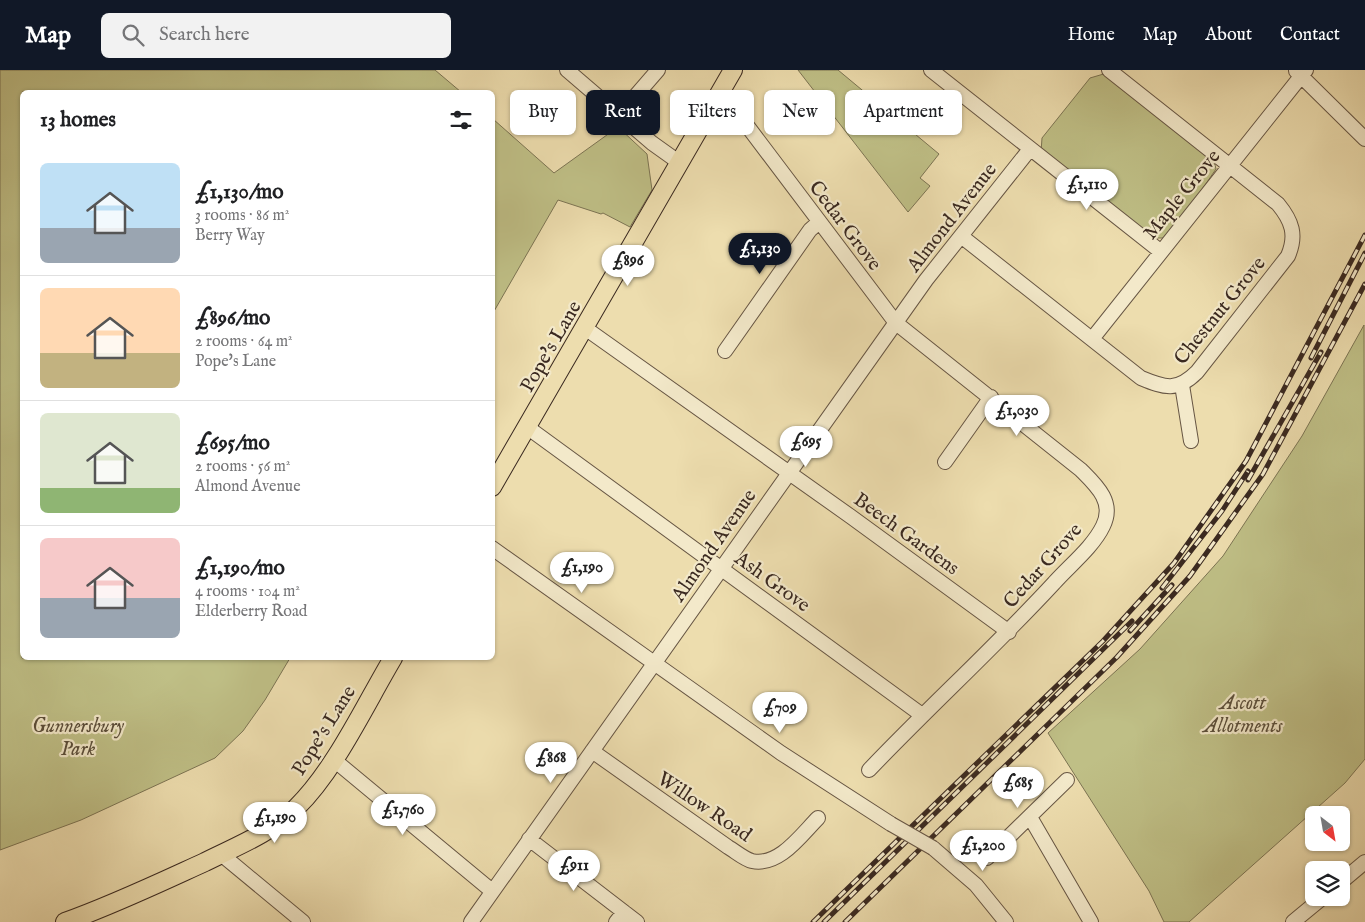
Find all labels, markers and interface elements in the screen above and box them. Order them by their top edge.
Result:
search box [101,13,451,58]
text: Map [25,20,71,51]
icon: search [119,21,147,49]
text: Search here [159,23,250,47]
text: Home [1068,24,1115,47]
text: Map [1143,24,1177,47]
text: About [1205,24,1252,47]
text: Contact [1280,24,1340,47]
chip: Buy [510,90,576,135]
chip: Rent [586,90,660,135]
chip: Filters [670,90,754,135]
chip: New [764,90,835,135]
chip: Apartment [845,90,962,135]
icon: filters [447,106,475,134]
text: 13 homes [40,107,116,134]
street label: Maple Grove [1138,145,1226,245]
street label: Almond Avenue [901,158,1003,278]
pin: £1,110 [1046,168,1128,211]
text: £1,110 [1067,175,1108,195]
street label: Cedar Grove [803,176,887,276]
text: £1,130/mo [195,179,284,206]
icon: home [80,183,140,243]
text: 3 rooms · 86 m² [195,206,289,226]
text: Berry Way [195,226,265,246]
pin: £1,130 [719,232,801,275]
text: £1,130 [739,239,781,259]
pin: £896 [598,244,658,287]
text: £896 [612,251,644,271]
street label: Chestnut Grove [1169,252,1271,370]
street label: Pope's Lane [515,297,587,397]
text: £896/mo [195,305,270,332]
icon: home [80,308,140,368]
text: 2 rooms · 64 m² [195,332,293,352]
text: Pope's Lane [195,352,276,372]
pin: £1,030 [976,394,1058,437]
text: £1,030 [996,401,1039,421]
pin: £695 [776,426,836,468]
text: £695/mo [195,430,270,457]
text: £695 [791,432,821,452]
icon: home [80,433,140,493]
text: 2 rooms · 56 m² [195,457,290,477]
text: Almond Avenue [195,477,301,497]
street label: Almond Avenue [666,485,762,608]
street label: Beech Gardens [848,487,964,581]
street label: Cedar Grove [998,518,1088,614]
street label: Ash Grove [729,546,815,618]
pin: £1,190 [541,552,623,594]
text: £1,190/mo [195,555,285,582]
icon: home [80,558,140,618]
text: £1,190 [561,558,603,578]
text: 4 rooms · 104 m² [195,582,300,602]
text: Elderberry Road [195,602,307,622]
street label: Pope's Lane [287,681,362,780]
park label: Ascott Allotments [1202,691,1283,739]
pin: £709 [750,692,810,734]
text: £709 [763,698,797,718]
park label: Gunnersbury Park [32,714,124,762]
pin: £868 [521,742,581,784]
text: £868 [536,748,566,768]
pin: £685 [988,766,1048,809]
street label: Willow Road [652,767,756,848]
text: £685 [1003,773,1033,793]
pin: £1,760 [362,794,444,836]
text: £1,760 [382,800,424,820]
pin: £1,190 [234,802,316,844]
north arrow [1305,806,1350,851]
map controls [1305,806,1350,906]
text: £1,190 [254,808,296,828]
pin: £1,200 [942,830,1024,872]
text: £1,200 [961,836,1005,856]
pin: £911 [544,850,604,892]
text: £911 [559,856,589,876]
button: layers [1305,861,1350,906]

